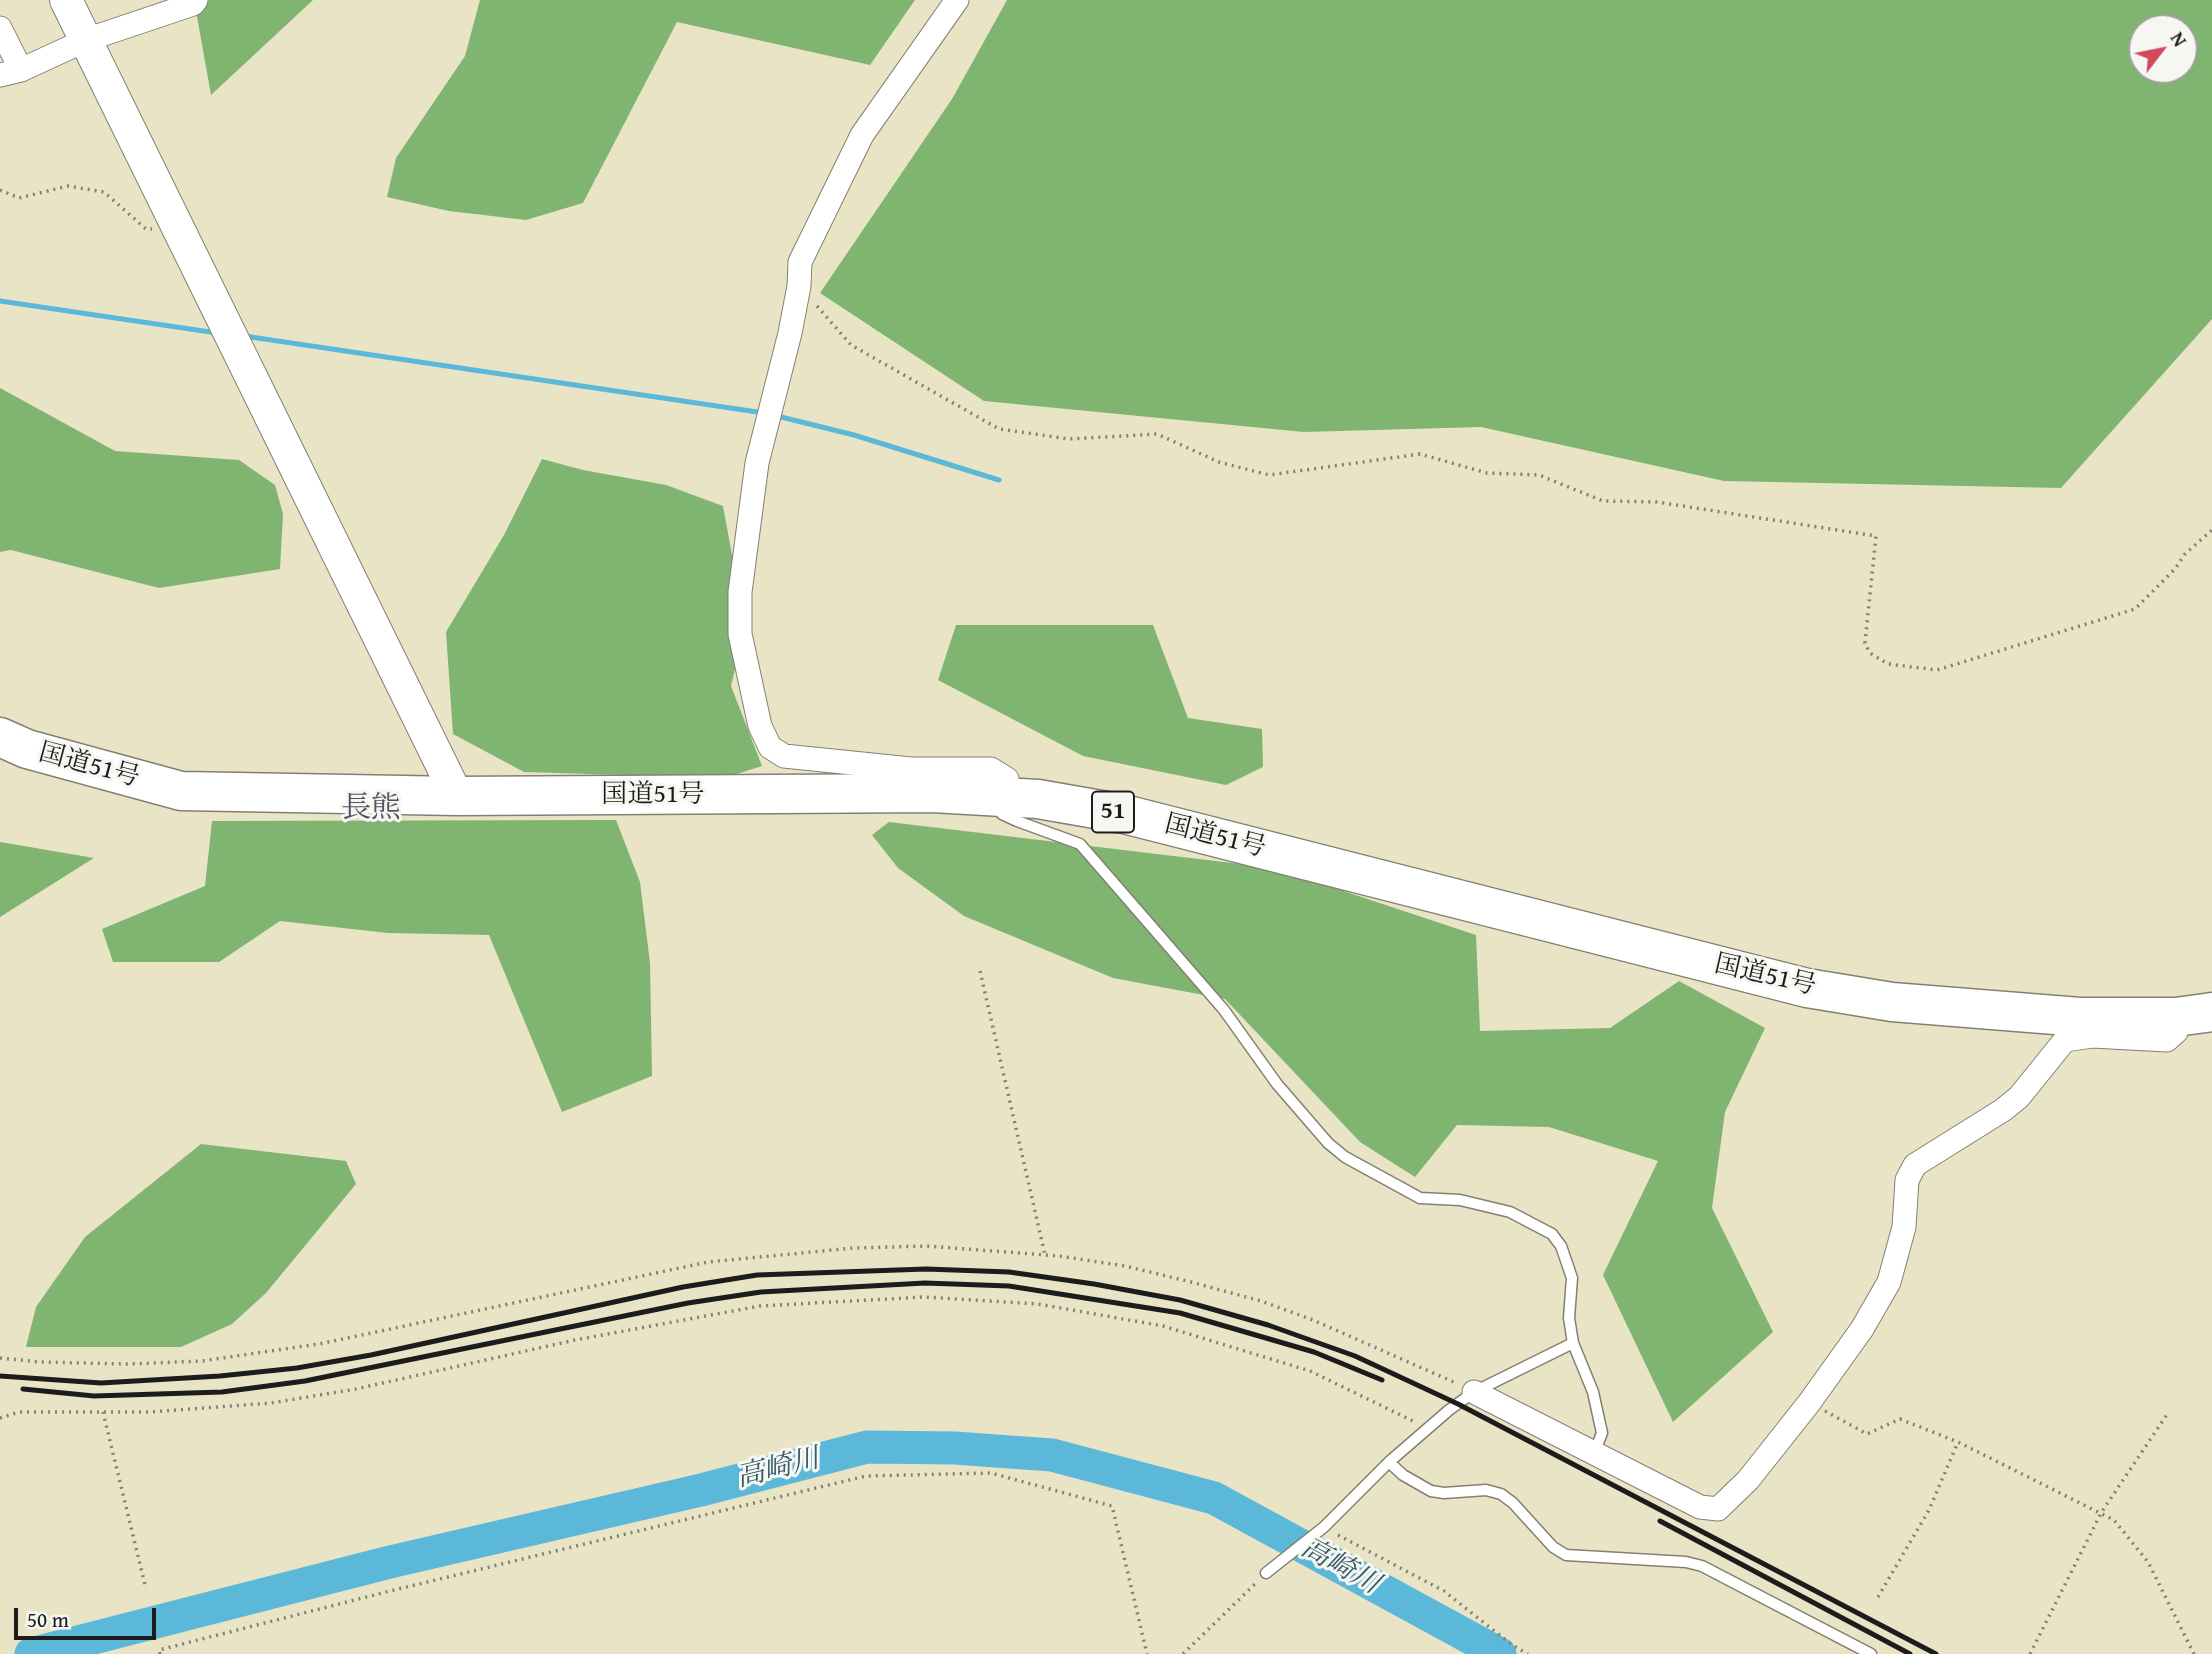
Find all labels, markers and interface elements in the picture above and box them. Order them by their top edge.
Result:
north arrow [2128,14,2198,84]
text: N [2164,26,2194,52]
street label: 国道51号 [35,738,143,794]
street label: 国道51号 [601,779,705,811]
district label: 長熊 [341,791,401,827]
road number: 51 [1092,792,1134,832]
street label: 国道51号 [1161,809,1269,865]
street label: 国道51号 [1711,949,1819,1003]
water label: 高崎川 [733,1443,823,1495]
water label: 高崎川 [1295,1532,1385,1602]
scale bar [18,1594,159,1638]
text: 50 m [27,1604,69,1635]

